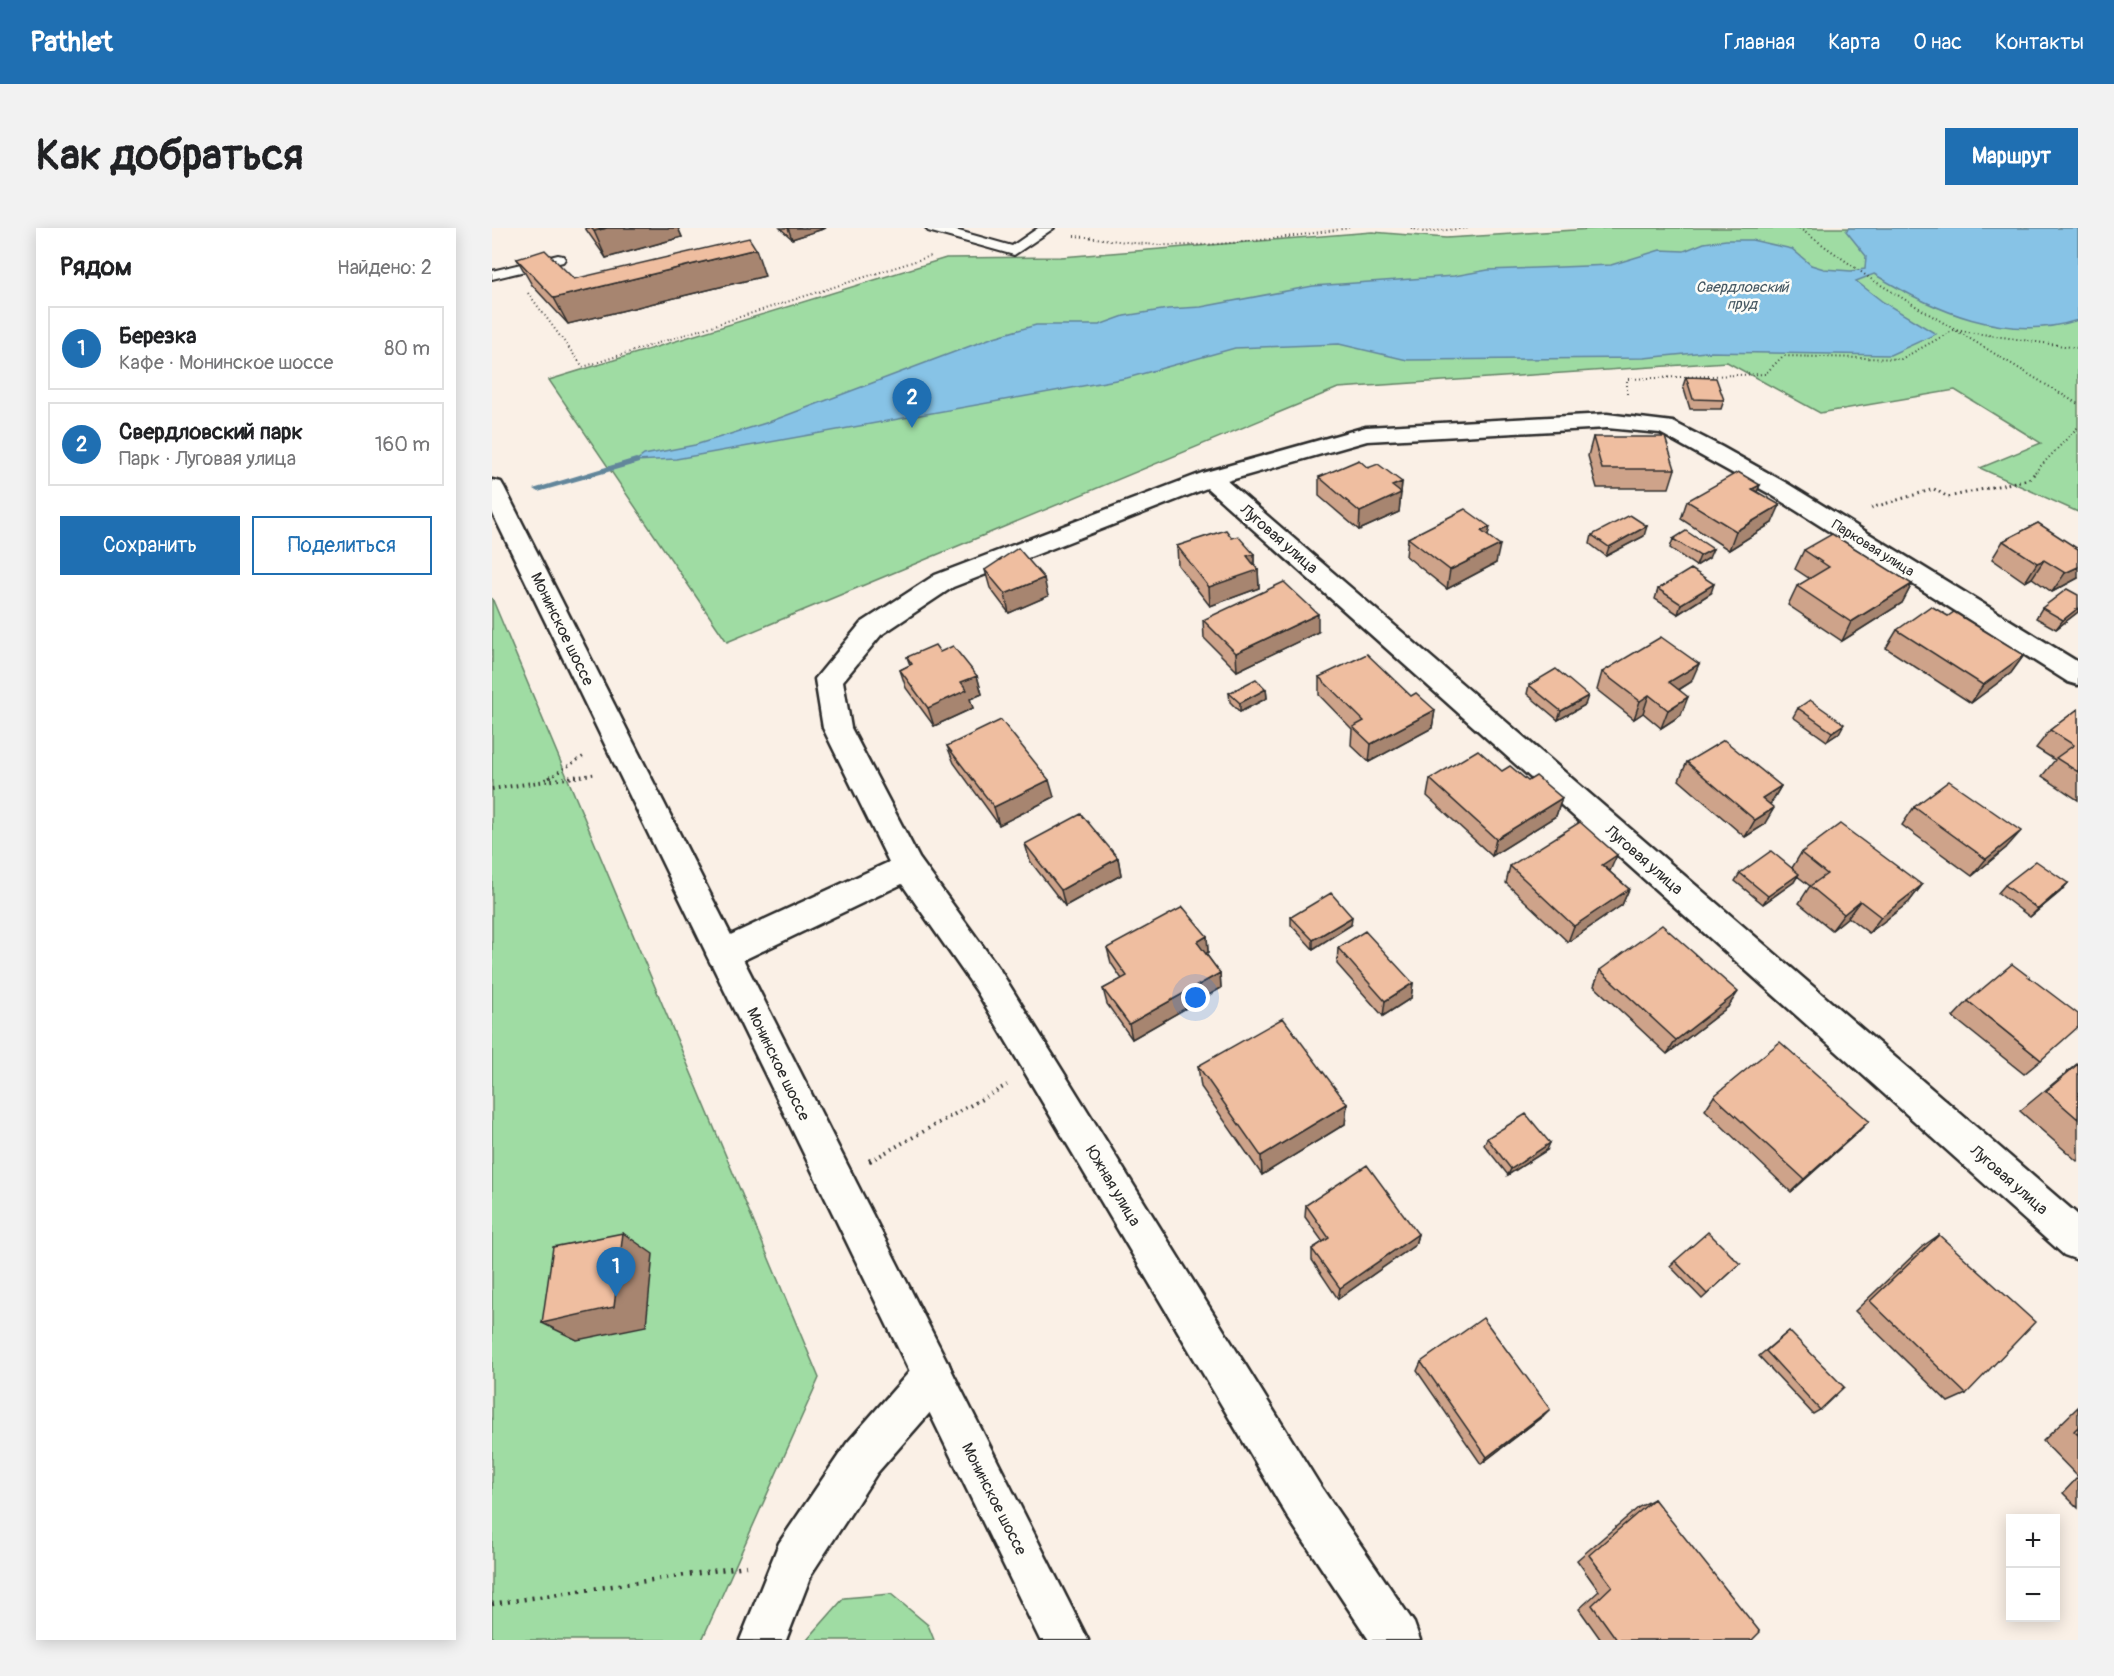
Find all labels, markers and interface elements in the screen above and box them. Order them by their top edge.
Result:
text: Pathlet [30,25,113,60]
text: Главная [1724,29,1795,56]
text: Карта [1828,29,1880,56]
text: О нас [1913,29,1962,56]
text: Контакты [1995,29,2084,56]
button: Маршрут [1945,128,2078,185]
text: Как добраться [36,130,303,182]
text: Рядом [60,251,132,283]
text: Найдено: 2 [337,255,432,280]
water label: Свердловский пруд [1696,278,1790,314]
text: Березка [119,322,196,350]
text: 1 [78,336,85,361]
text: 80 m [384,336,430,361]
text: Кафе · Монинское шоссе [119,350,333,375]
pin: 2 [892,378,932,428]
text: Свердловский парк [119,418,303,446]
text: 2 [76,432,87,457]
text: 160 m [375,432,430,457]
text: Парк · Луговая улица [119,446,296,471]
street label: Луговая улица [1235,499,1322,578]
button: Сохранить [60,516,240,575]
button: Поделиться [252,516,432,575]
street label: Парковая улица [1829,516,1917,580]
street label: Монинское шоссе [526,569,598,689]
street label: Луговая улица [1600,820,1687,899]
your location [1181,983,1210,1012]
street label: Монинское шоссе [742,1004,814,1124]
street label: Луговая улица [1965,1140,2052,1219]
street label: Южная улица [1081,1142,1145,1230]
pin: 1 [596,1248,636,1297]
street label: Монинское шоссе [957,1439,1031,1559]
map controls [2006,1514,2060,1622]
button: + [2006,1514,2060,1568]
button: − [2006,1568,2060,1622]

